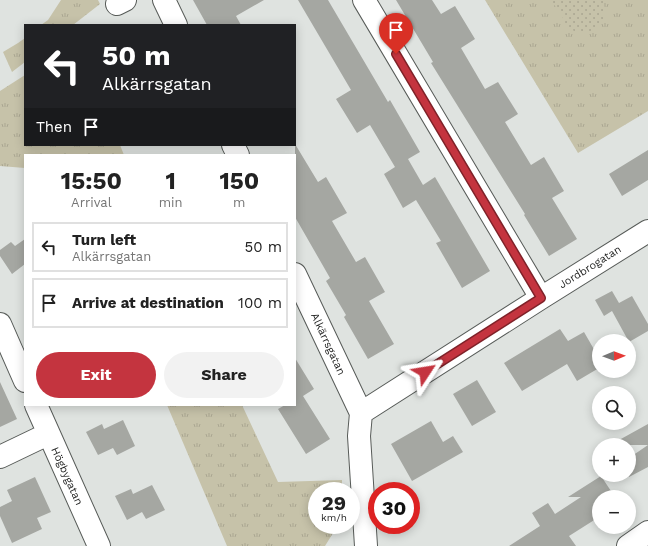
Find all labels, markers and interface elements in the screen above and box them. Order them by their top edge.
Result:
pin [379,13,413,54]
icon: arrive [385,19,407,41]
text: 50 m [102,39,171,72]
icon: left [36,40,88,92]
text: Alkärrsgatan [102,73,212,94]
icon: arrive [80,116,102,138]
text: Then [36,118,72,136]
text: 15:50 [61,167,122,195]
text: 1 [165,167,176,195]
text: 150 [219,167,259,195]
text: Arrival [71,195,112,210]
text: min [159,195,183,210]
text: m [233,195,245,210]
text: Turn left [72,231,136,249]
icon: left [38,236,60,258]
text: 50 m [245,238,282,256]
street label: Jordbrogatan [556,243,624,291]
text: Alkärrsgatan [72,249,151,264]
icon: arrive [38,292,60,314]
text: Arrive at destination [72,294,224,312]
text: 100 m [238,294,282,312]
street label: Alkärrsgatan [308,311,348,377]
north arrow [592,334,636,378]
map controls [592,334,636,534]
position arrow [404,351,446,393]
button: Exit [36,352,156,398]
button: Share [164,352,284,398]
button: search [592,386,636,430]
button: + [592,438,636,482]
street label: Högbygatan [48,445,86,507]
speed limit sign: 30 [368,482,420,534]
button: − [592,490,636,534]
text: 29 [322,491,346,515]
text: km/h [321,512,347,523]

